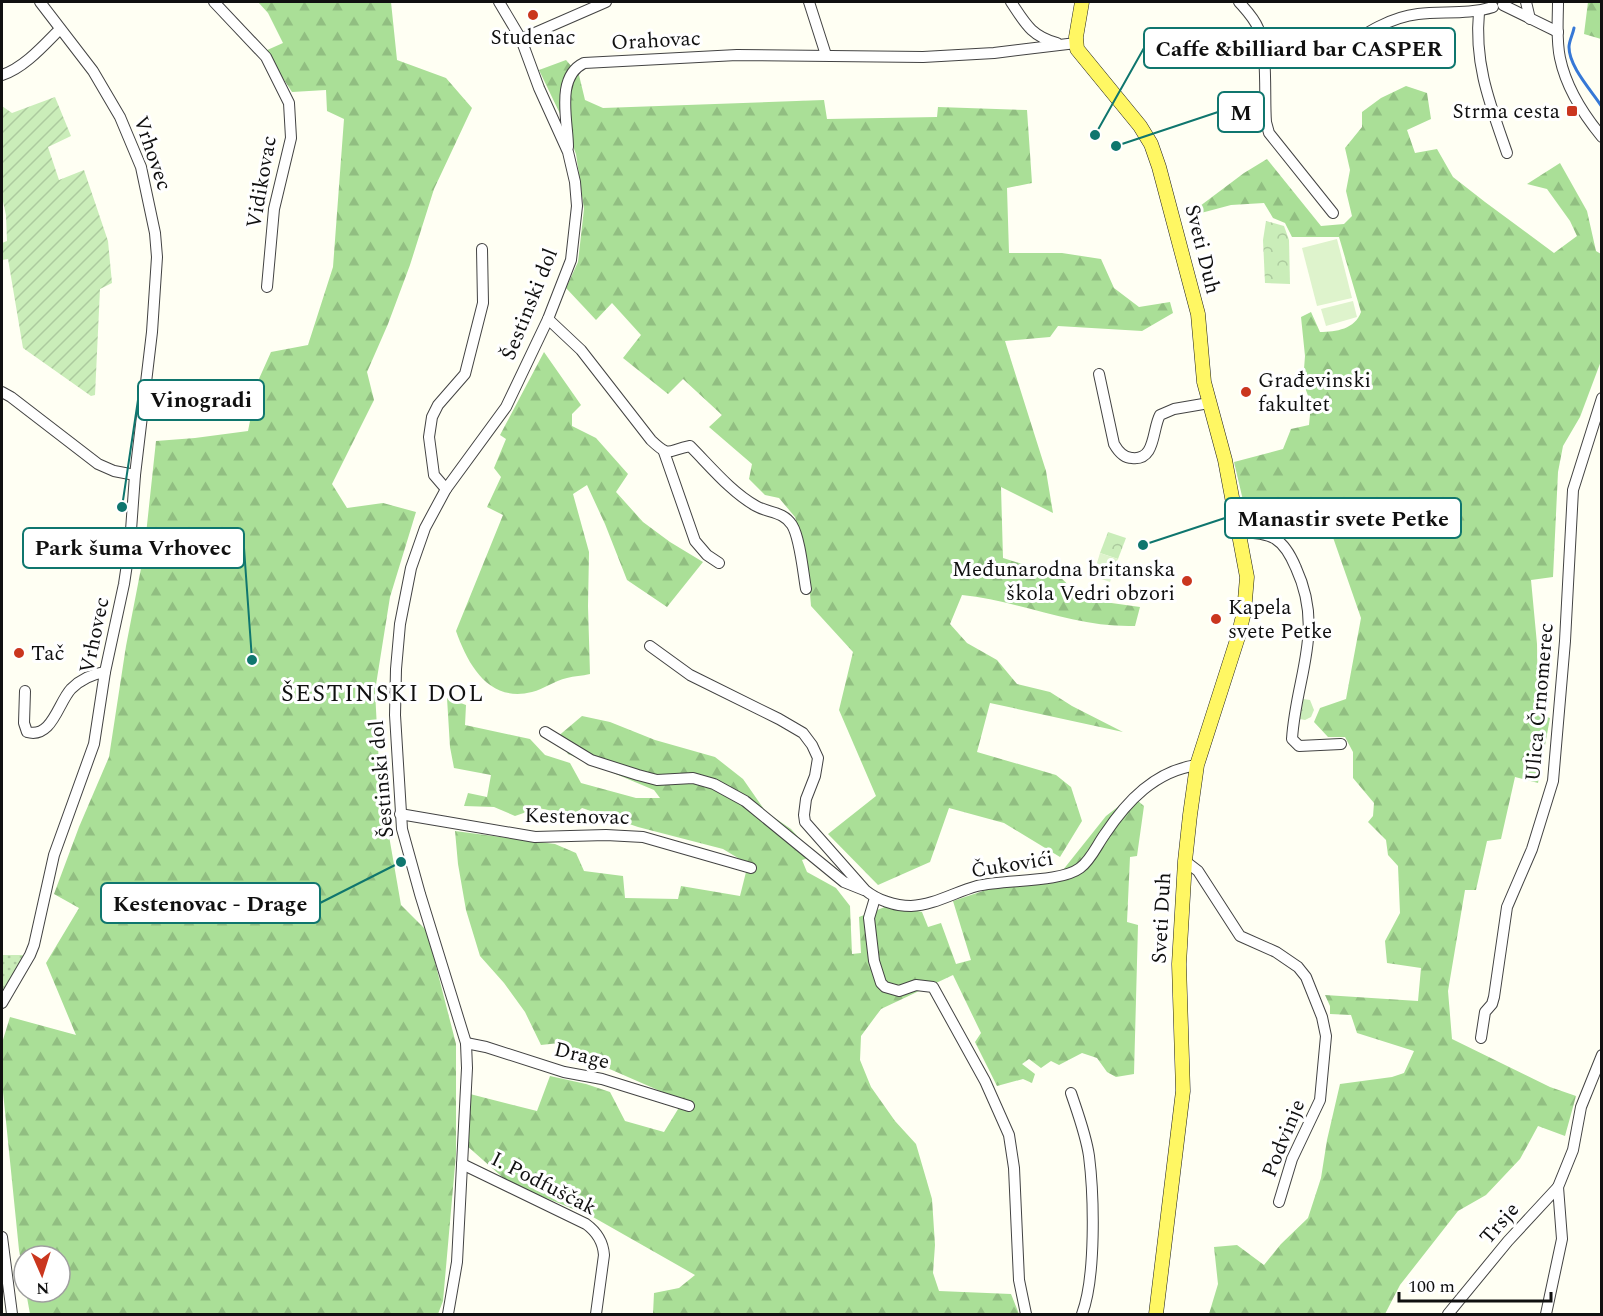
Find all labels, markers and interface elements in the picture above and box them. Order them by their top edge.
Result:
marker: Studenac [526,8,540,22]
place label: Studenac [491,22,575,54]
street label: Orahovac [610,23,702,59]
callout: Caffe &billiard bar CASPER [1144,28,1455,68]
text: Caffe &billiard bar CASPER [1155,33,1444,66]
callout: M [1218,92,1264,132]
place label: Strma cesta [1452,96,1561,128]
text: M [1230,97,1252,130]
marker: Strma cesta [1565,104,1579,118]
street label: Vrhovec [124,112,180,195]
street label: Vidikovac [238,133,286,231]
street label: Sveti Duh [1175,201,1229,297]
street label: Šestinski dol [493,244,567,365]
place label: Građevinski fakultet [1258,365,1371,421]
callout: Vinogradi [138,380,264,420]
text: Vinogradi [150,384,252,417]
marker: Građevinski fakultet [1239,385,1253,399]
callout: Manastir svete Petke [1225,498,1461,538]
text: Manastir svete Petke [1237,503,1449,536]
callout: Park šuma Vrhovec [23,528,244,568]
text: Park šuma Vrhovec [35,532,231,565]
place label: Međunarodna britanska škola Vedri obzori [952,554,1176,610]
marker: Međunarodna britanska škola Vedri obzori [1180,574,1194,588]
place label: Kapela svete Petke [1228,592,1332,648]
street label: Vrhovec [71,594,119,676]
marker: Kapela svete Petke [1209,612,1223,626]
street label: Ulica Črnomerec [1517,621,1563,783]
place label: Tač [31,638,65,670]
marker: Tač [12,646,26,660]
district label: ŠESTINSKI DOL [281,676,485,712]
street label: Šestinski dol [361,719,403,839]
street label: Kestenovac [524,800,630,834]
street label: Čukovići [969,843,1056,887]
street label: Sveti Duh [1144,872,1180,965]
callout: Kestenovac - Drage [101,883,320,923]
text: Kestenovac - Drage [113,888,307,921]
street label: Drage [551,1034,613,1078]
street label: Podvinje [1254,1095,1314,1182]
street label: I. Podfuščak [485,1144,602,1224]
street label: Trsje [1472,1195,1527,1252]
north arrow [12,1244,72,1304]
scale bar [1399,1265,1550,1303]
text: 100 m [1408,1273,1455,1300]
text: N [36,1276,50,1300]

